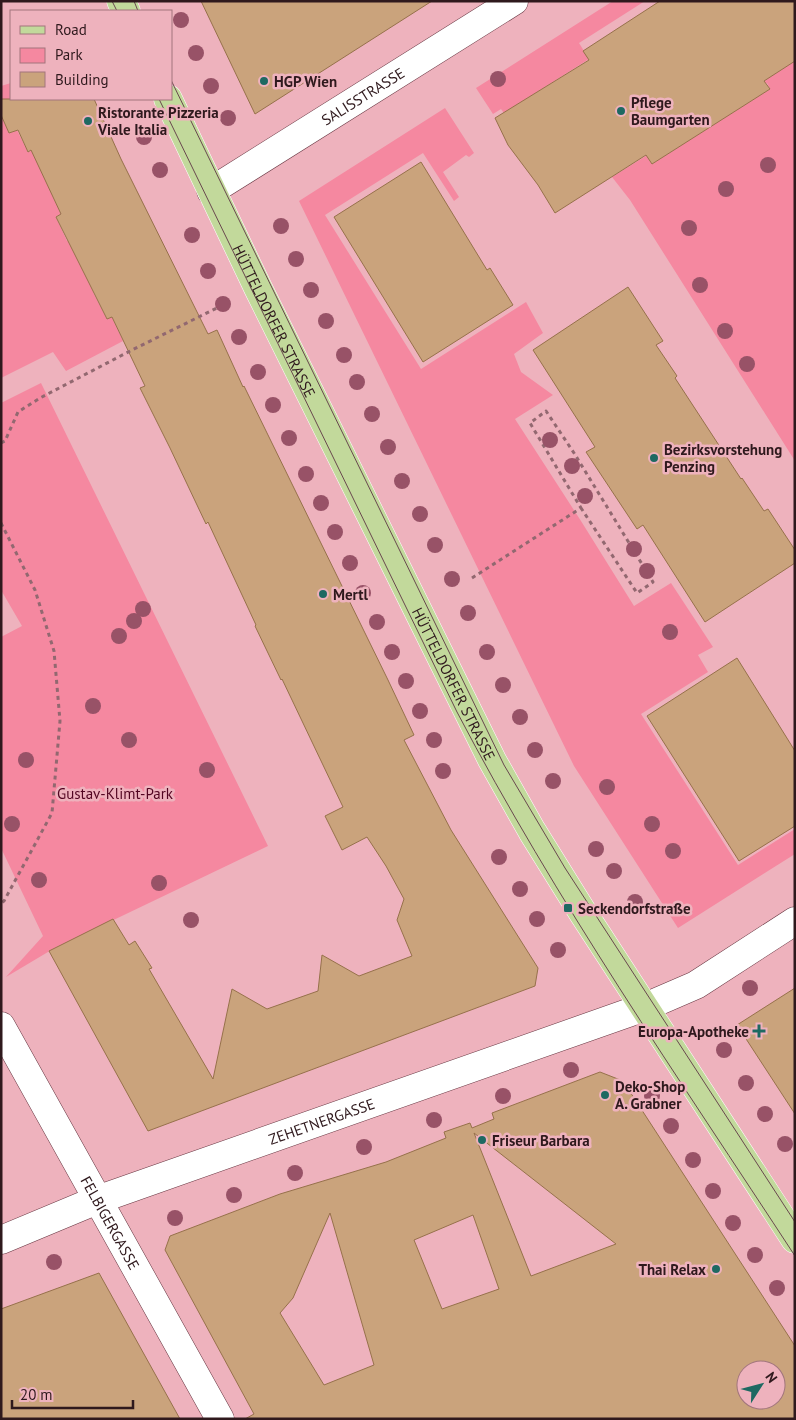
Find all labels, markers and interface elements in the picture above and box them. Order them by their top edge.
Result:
legend [10,10,172,100]
text: Road [55,20,87,39]
text: Park [55,45,83,64]
street label: SALISSTRASSE [318,63,408,129]
text: Building [55,70,109,89]
place label: HGP Wien [274,72,337,91]
marker: HGP Wien [258,75,270,87]
place label: Pflege Baumgarten [631,93,710,129]
place label: Ristorante Pizzeria Viale Italia [97,103,219,139]
marker: Pflege Baumgarten [615,105,627,117]
marker: Ristorante Pizzeria Viale Italia [82,115,94,127]
street label: HÜTTELDORFER STRASSE [229,241,320,400]
place label: Bezirksvorstehung Penzing [664,440,782,476]
marker: Bezirksvorstehung Penzing [648,452,660,464]
place label: Mertl [333,585,369,604]
marker: Mertl [317,588,329,600]
street label: HÜTTELDORFER STRASSE [408,604,500,763]
park label: Gustav-Klimt-Park [57,784,174,803]
place label: Seckendorfstraße [578,899,691,918]
marker: Seckendorfstraße [562,902,574,914]
place label: Europa-Apotheke [638,1022,749,1041]
marker: Europa-Apotheke [753,1025,765,1037]
place label: Deko-Shop A. Grabner [615,1077,685,1113]
marker: Deko-Shop A. Grabner [599,1089,611,1101]
street label: ZEHETNERGASSE [266,1094,377,1148]
place label: Friseur Barbara [492,1131,590,1150]
marker: Friseur Barbara [476,1134,488,1146]
street label: FELBIGERGASSE [77,1172,144,1273]
place label: Thai Relax [638,1260,706,1279]
marker: Thai Relax [710,1263,722,1275]
north arrow [736,1360,786,1410]
text: N [762,1368,782,1386]
scale bar [12,1378,134,1410]
text: 20 m [20,1385,53,1404]

